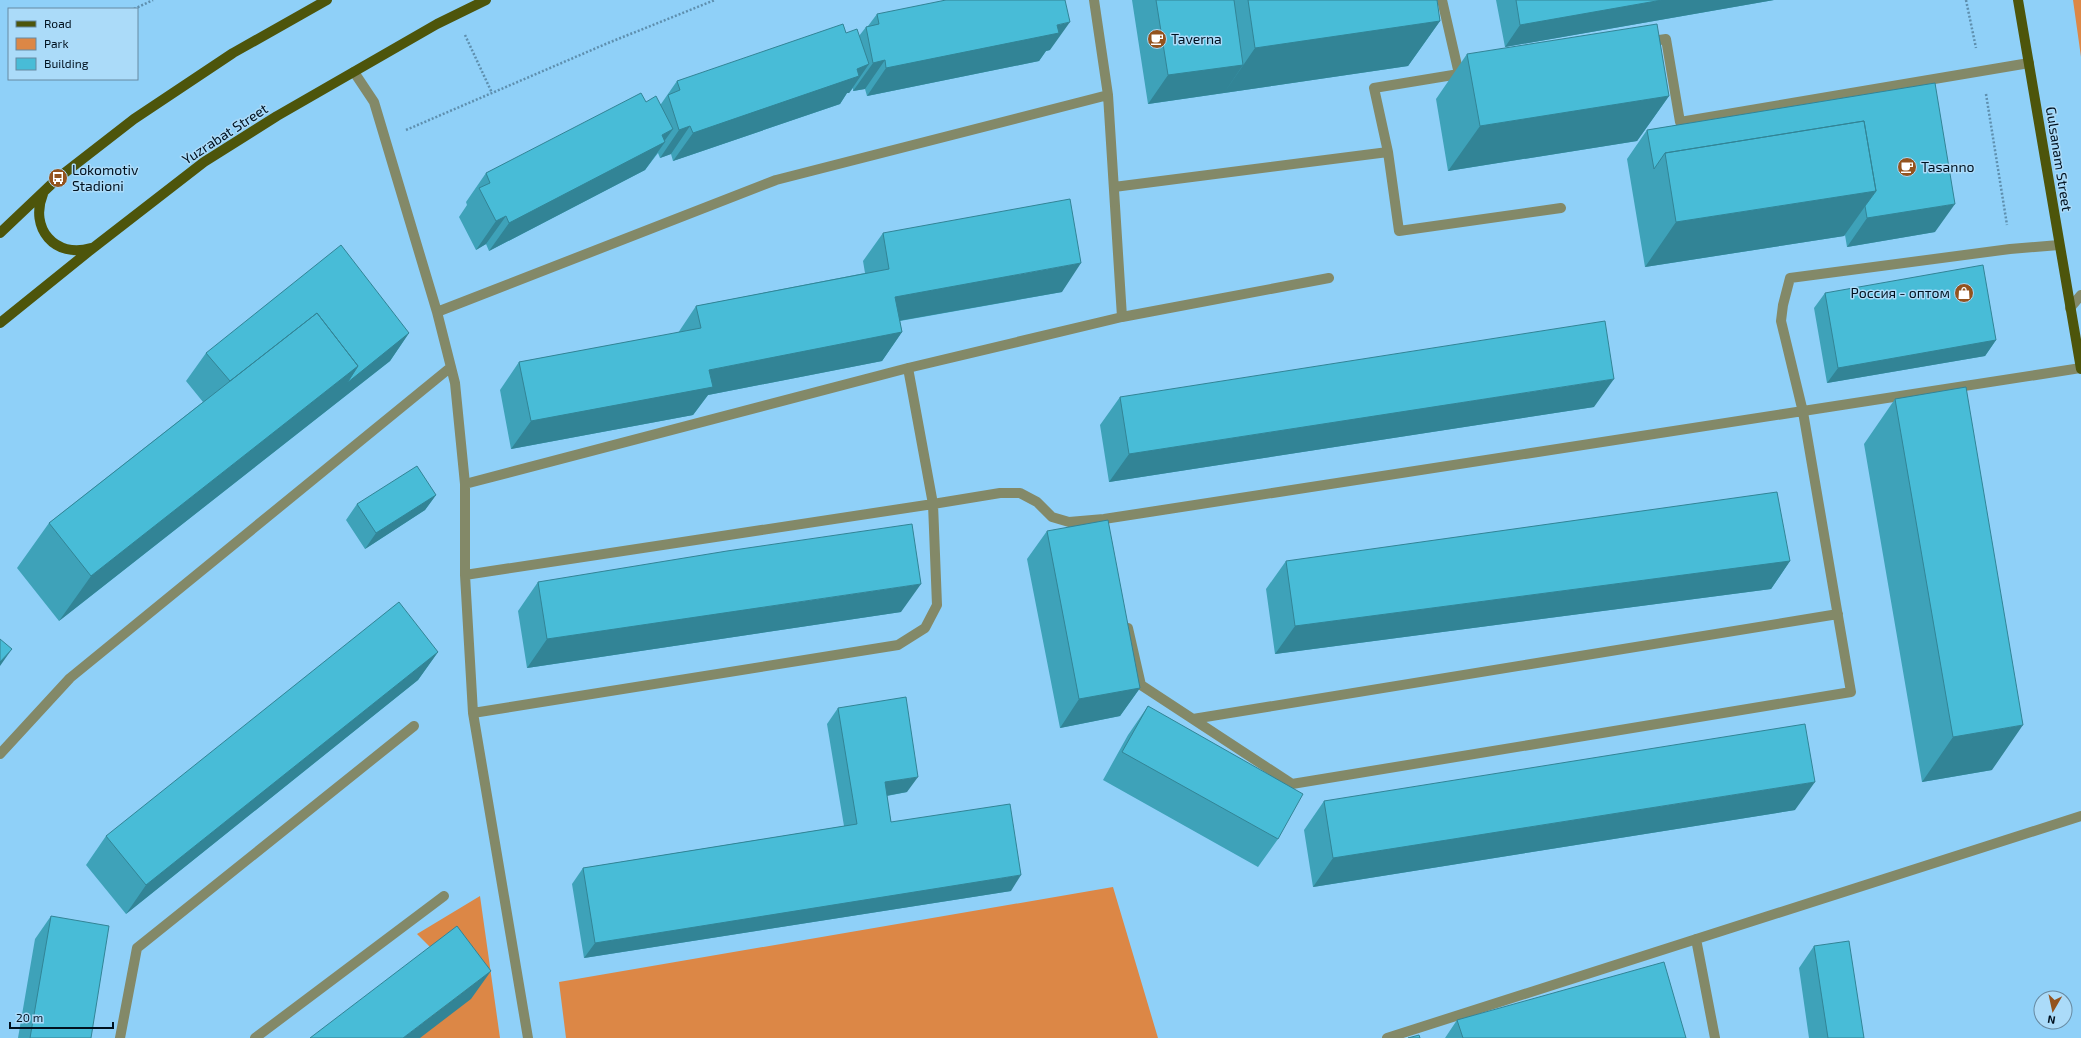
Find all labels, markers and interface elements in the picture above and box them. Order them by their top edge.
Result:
legend [8,8,138,80]
text: Road [44,16,72,30]
cafe icon: Taverna [1146,28,1168,50]
place label: Taverna [1171,30,1222,47]
text: Park [44,36,69,50]
text: Building [44,56,89,70]
street label: Yuzrabat Street [179,100,271,168]
street label: Gulsanam Street [2043,105,2076,213]
cafe icon: Tasanno [1896,156,1918,178]
place label: Tasanno [1921,158,1975,175]
place label: Lokomotiv Stadioni [72,161,139,194]
bus stop icon: Lokomotiv Stadioni [47,167,69,189]
shop icon: Россия - оптом [1953,282,1975,304]
place label: Россия - оптом [1851,284,1950,301]
north arrow [2033,990,2073,1030]
scale bar [10,1004,113,1030]
text: 20 m [16,1010,43,1024]
text: N [2046,1013,2056,1027]

